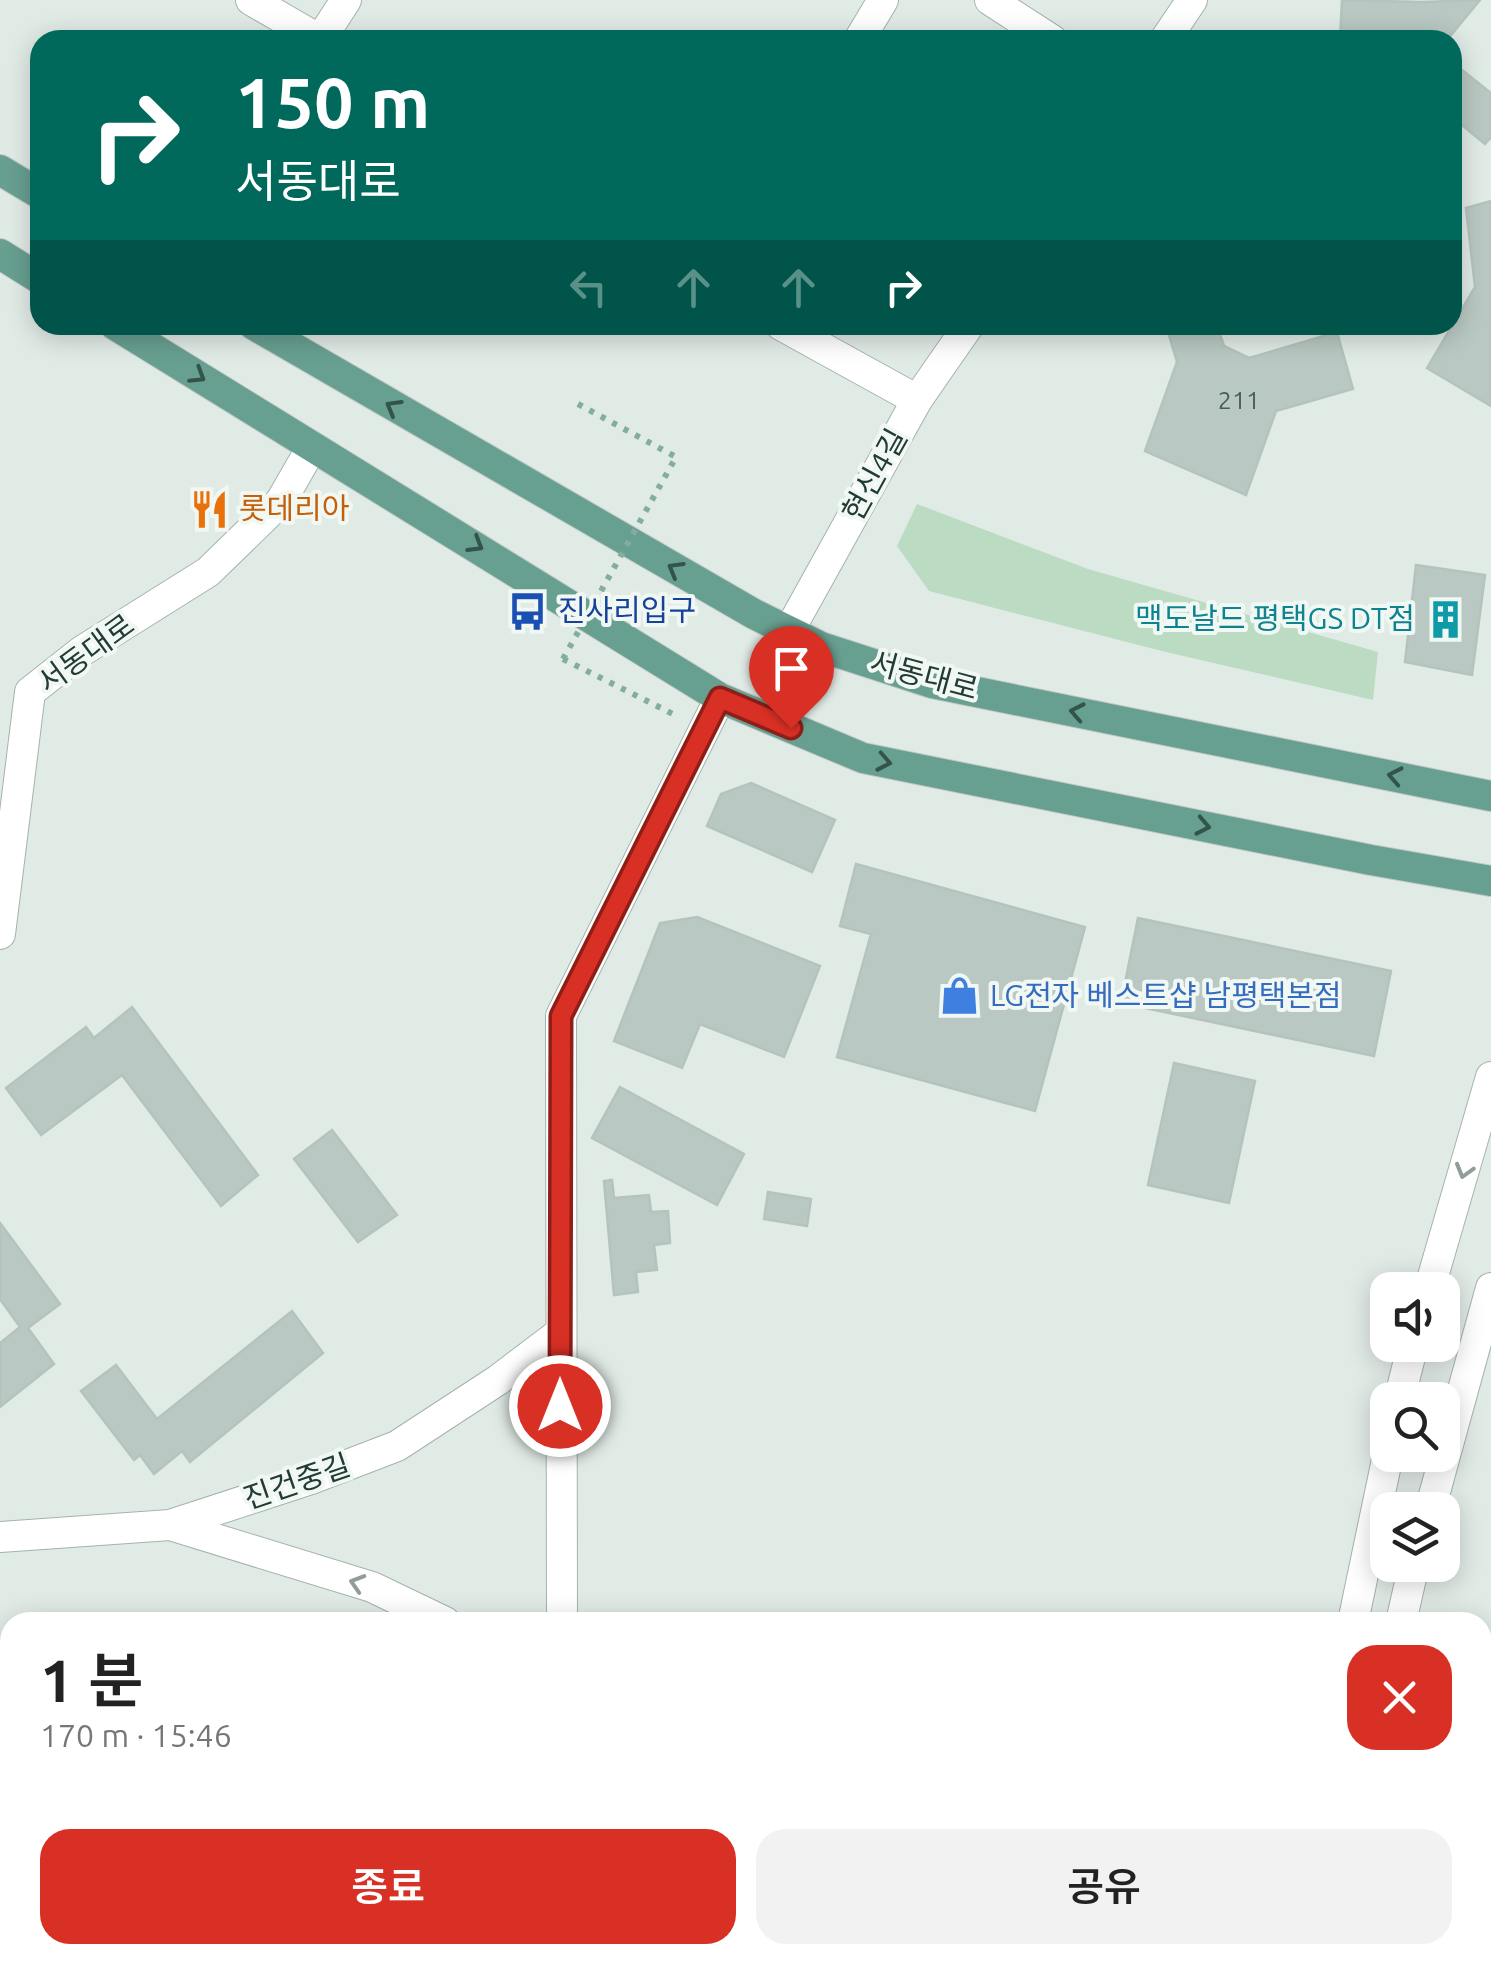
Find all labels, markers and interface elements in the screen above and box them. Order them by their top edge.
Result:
text: 150 m [235,63,430,141]
icon: right [70,70,200,200]
text: 서동대로 [235,155,401,206]
icon: left [561,260,616,315]
icon: ahead [666,260,721,315]
icon: ahead [771,260,826,315]
icon: right [876,260,931,315]
one-way arrow [187,364,205,383]
house number: 211 [1218,386,1260,414]
one-way arrow [386,400,404,420]
street label: 현신4길 [835,423,913,526]
restaurant icon: 롯데리아 [188,488,230,530]
place label: 롯데리아 [239,491,350,525]
one-way arrow [465,533,483,552]
one-way arrow [668,562,686,581]
bus stop icon: 진사리입구 [507,590,549,632]
place label: 진사리입구 [558,593,696,627]
building icon: 맥도날드 평택GS DT점 [1424,598,1466,640]
place label: 맥도날드 평택GS DT점 [1135,601,1415,635]
street label: 서동대로 [31,607,140,699]
pin [749,626,834,729]
icon: arrive [764,641,819,696]
street label: 서동대로 [867,644,982,706]
one-way arrow [1069,702,1085,723]
one-way arrow [876,750,893,771]
one-way arrow [1387,767,1404,788]
one-way arrow [1194,815,1211,836]
shop icon: LG전자 베스트샵 남평택본점 [939,975,981,1017]
place label: LG전자 베스트샵 남평택본점 [990,978,1342,1012]
one-way arrow [1455,1162,1476,1179]
map controls [1370,1272,1460,1582]
button: sound [1370,1272,1460,1362]
position arrow [508,1354,612,1458]
button: search [1370,1382,1460,1472]
street label: 진건중길 [239,1447,354,1515]
button: layers [1370,1492,1460,1582]
one-way arrow [349,1574,366,1594]
button: close [1347,1645,1452,1750]
text: 1 분 [40,1646,143,1713]
text: 170 m · 15:46 [40,1717,232,1753]
button: 종료 [40,1829,736,1944]
button: 공유 [756,1829,1452,1944]

